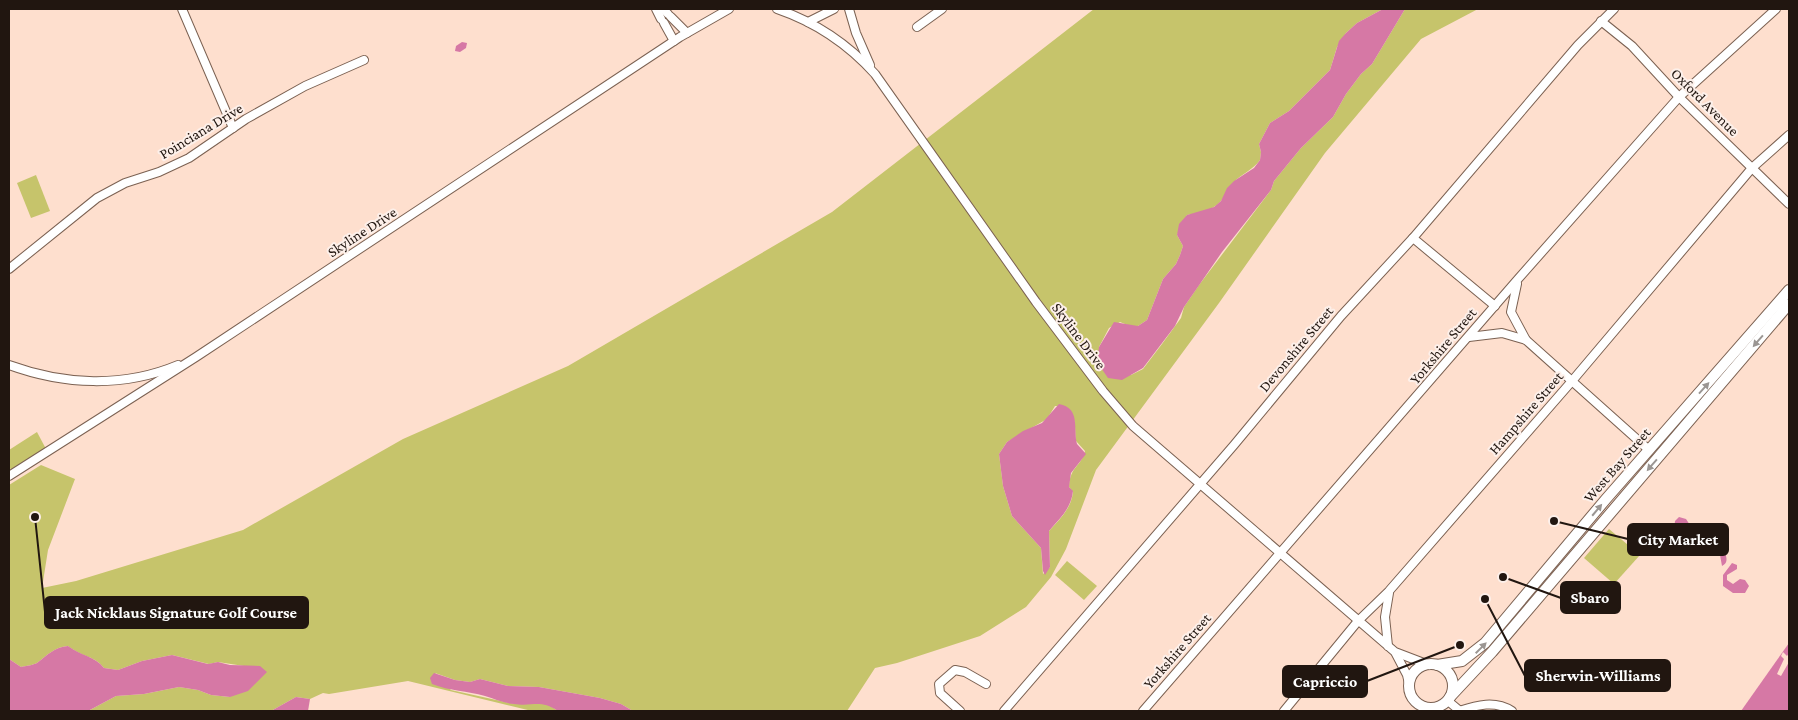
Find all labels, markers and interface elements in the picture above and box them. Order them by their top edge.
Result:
street label: Oxford Avenue [1668,65,1742,139]
street label: Poinciana Drive [157,100,246,162]
street label: Skyline Drive [325,204,400,261]
street label: Skyline Drive [1048,300,1109,373]
street label: Devonshire Street [1256,302,1337,395]
street label: Yorkshire Street [1407,304,1480,387]
one-way arrow [1752,335,1763,348]
street label: Hampshire Street [1486,368,1568,458]
one-way arrow [1698,383,1710,395]
street label: West Bay Street [1580,424,1655,506]
one-way arrow [1646,458,1657,471]
one-way arrow [1591,505,1603,517]
callout: City Market [1628,524,1728,555]
text: City Market [1638,531,1718,548]
callout: Sbaro [1561,582,1620,613]
text: Sbaro [1571,589,1609,606]
callout: Jack Nicklaus Signature Golf Course [45,597,308,628]
text: Jack Nicklaus Signature Golf Course [53,604,298,621]
street label: Yorkshire Street [1140,609,1215,692]
one-way arrow [1474,642,1486,654]
callout: Sherwin-Williams [1525,660,1670,691]
callout: Capriccio [1283,666,1367,697]
text: Sherwin-Williams [1536,667,1661,684]
text: Capriccio [1293,673,1357,690]

